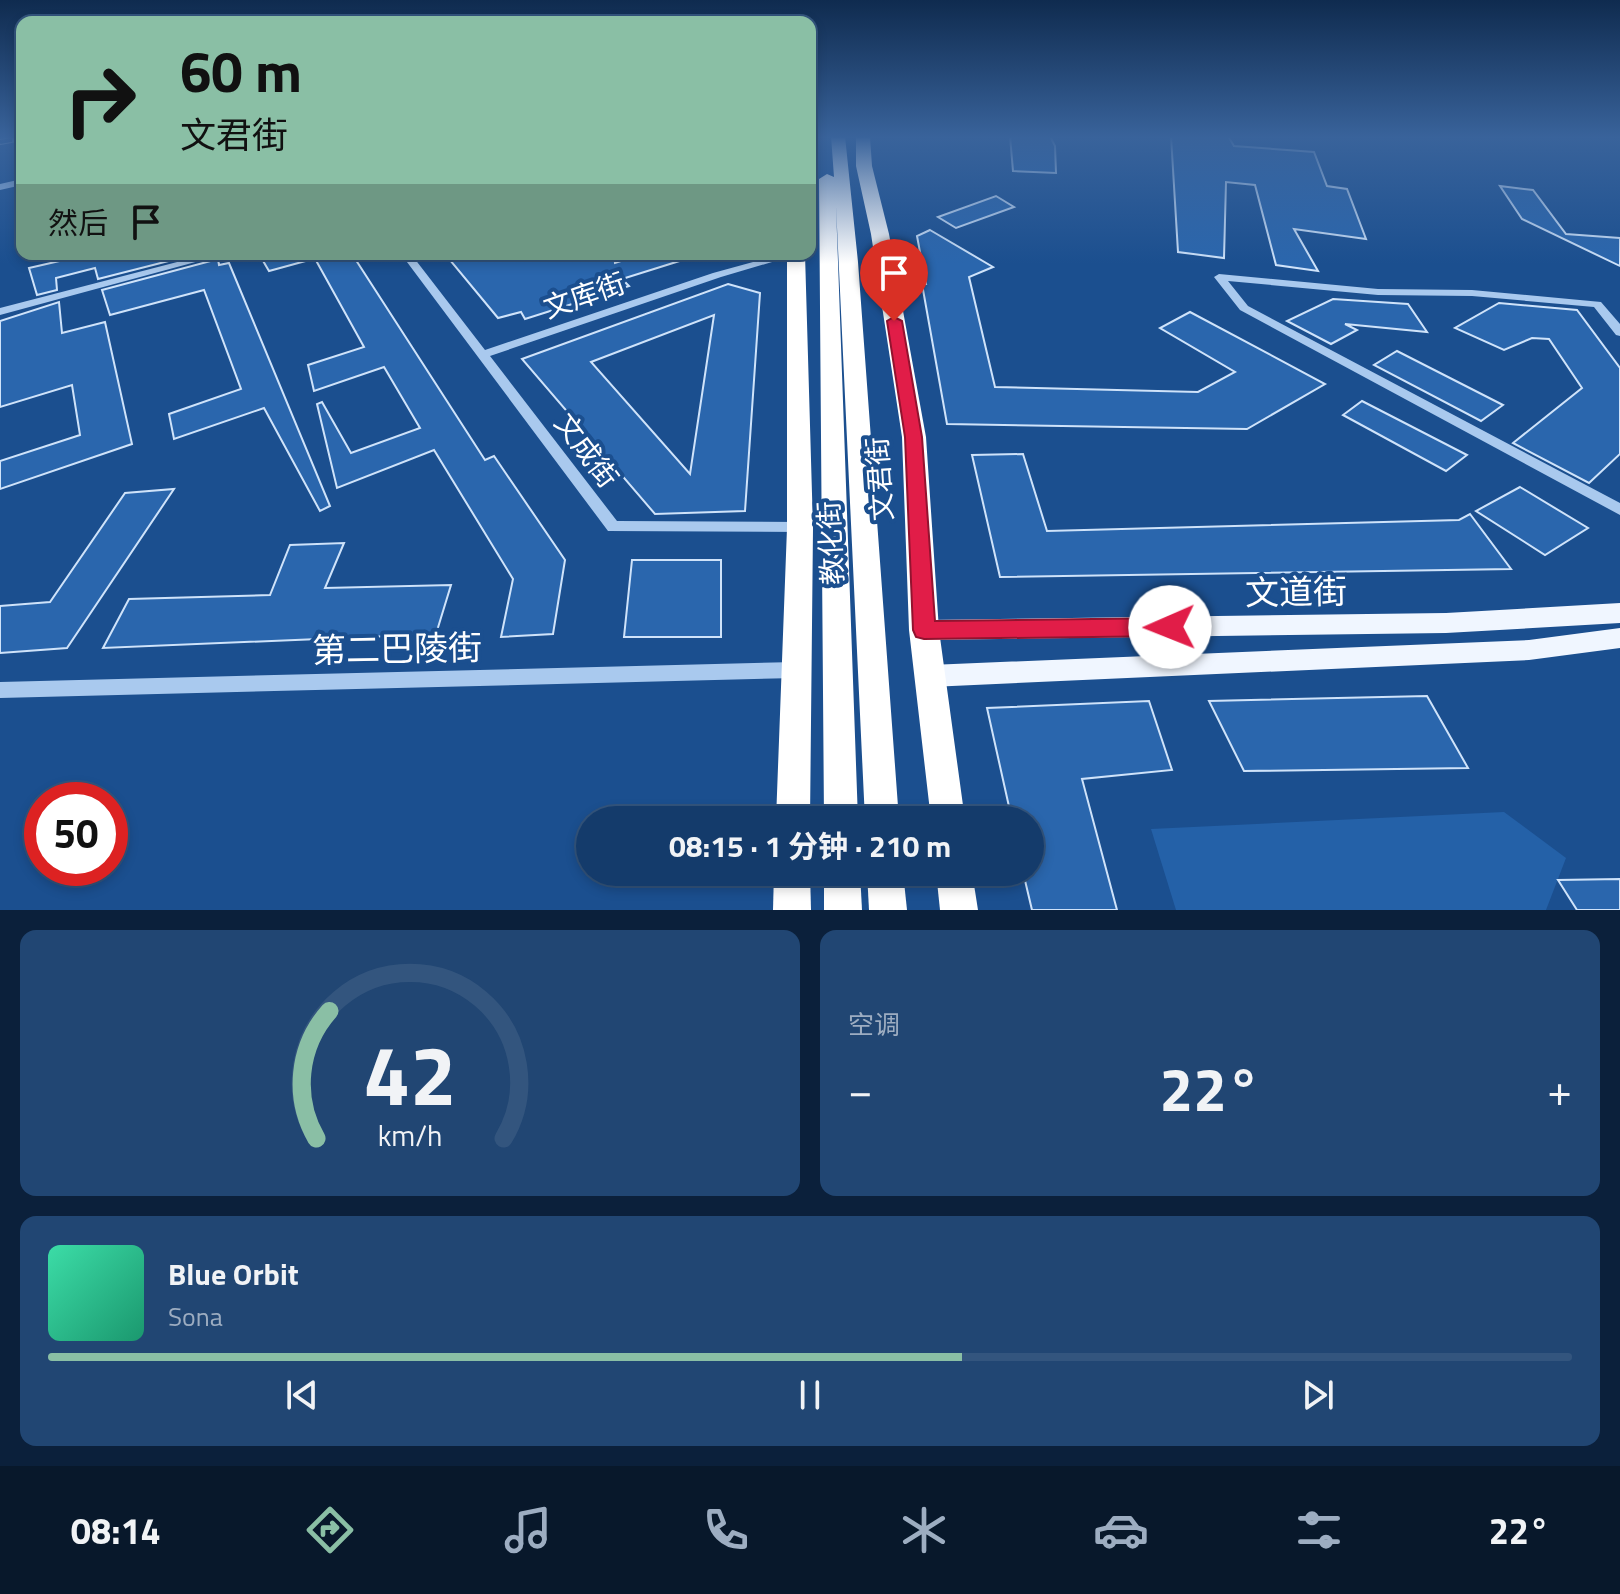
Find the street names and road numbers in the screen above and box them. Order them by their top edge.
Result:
street label: 文库街 [537,261,631,329]
street label: 文成街 [545,404,629,496]
street label: 文君街 [855,436,903,522]
street label: 教化街 [806,500,854,586]
street label: 文道街 [1245,564,1347,618]
street label: 第二巴陵街 [312,621,482,675]

